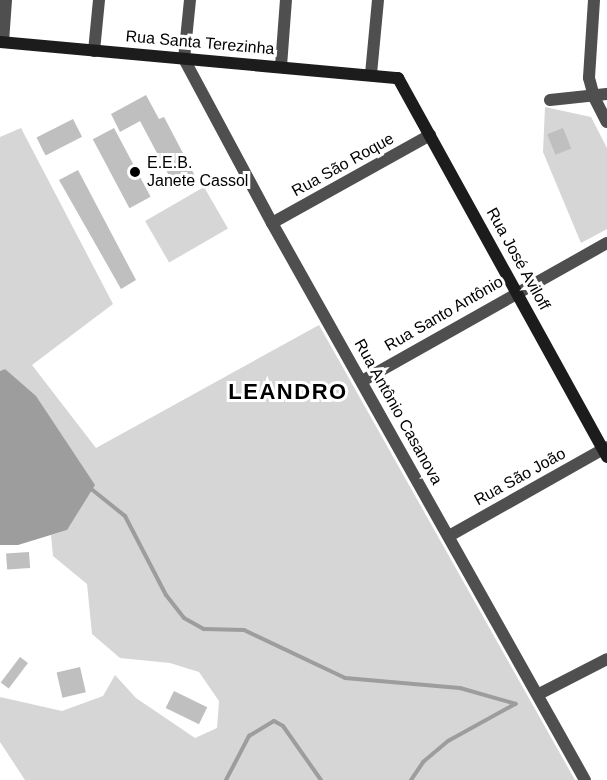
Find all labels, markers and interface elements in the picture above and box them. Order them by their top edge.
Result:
street label: Rua Santa Terezinha [125,27,275,59]
street label: Rua São Roque [289,129,397,201]
place label: E.E.B. Janete Cassol [147,153,248,191]
marker: E.E.B. Janete Cassol [128,165,142,179]
street label: Rua José Aviloff [482,204,554,314]
street label: Rua Santo Antônio [381,272,507,356]
street label: Rua Antônio Casanova [350,335,446,489]
district label: LEANDRO [228,379,348,405]
street label: Rua São João [471,444,569,510]

